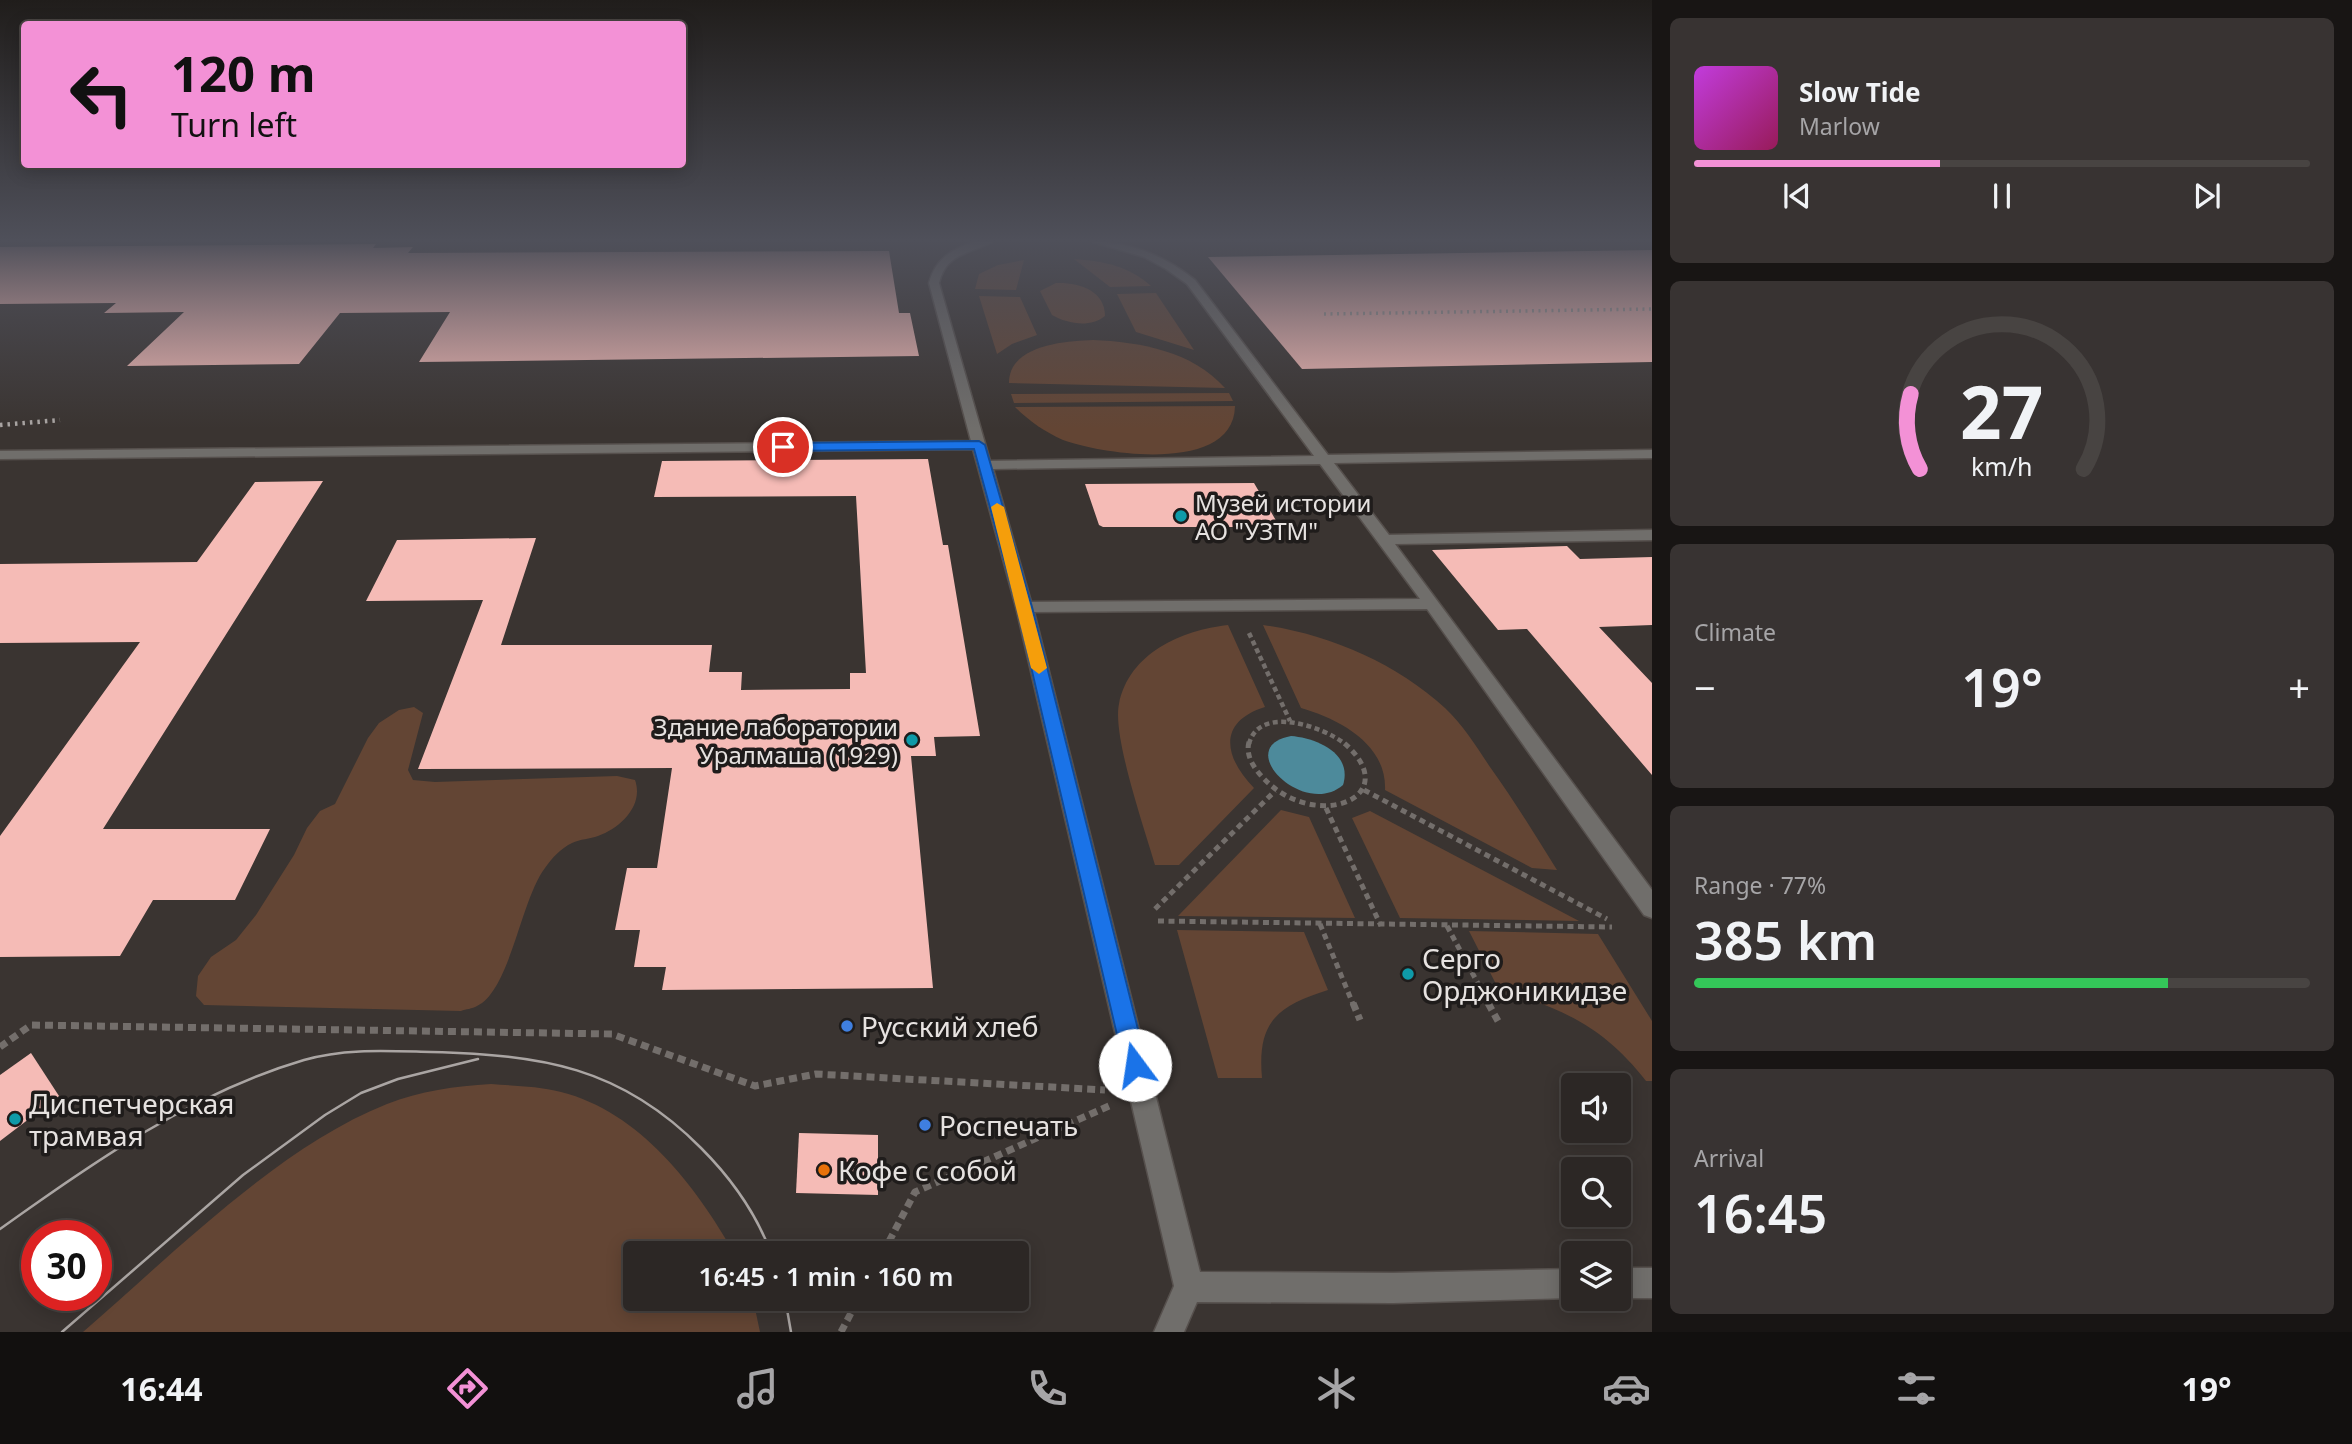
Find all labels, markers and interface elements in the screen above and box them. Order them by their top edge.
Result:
text: 120 m [171,40,316,106]
icon: left [56,49,147,140]
text: Slow Tide [1799,74,1921,110]
text: Turn left [171,103,297,146]
text: Marlow [1799,110,1880,142]
icon: previous [1778,177,1816,215]
icon: pause [1983,177,2021,215]
icon: next [2188,177,2226,215]
text: 27 [1960,362,2044,461]
pin [753,417,813,477]
icon: arrive [764,428,802,466]
text: km/h [1971,449,2033,483]
place label: Музей истории АО "УЗТМ" [1195,486,1371,547]
marker: Музей истории АО "УЗТМ" [1173,508,1189,524]
text: Climate [1694,616,1776,648]
text: 19° [1961,651,2043,722]
text: − [1694,661,1716,713]
text: + [2288,661,2310,713]
place label: Здание лаборатории Уралмаша (1929) [654,710,898,771]
marker: Здание лаборатории Уралмаша (1929) [904,732,920,748]
text: Range · 77% [1694,869,1826,901]
text: 385 km [1694,904,1877,975]
place label: Серго Орджоникидзе [1422,939,1627,1009]
marker: Серго Орджоникидзе [1400,966,1416,982]
place label: Русский хлеб [861,1007,1039,1045]
marker: Русский хлеб [839,1018,855,1034]
position arrow [1098,1028,1172,1102]
map controls [1561,1073,1631,1311]
button: sound [1561,1073,1631,1143]
place label: Диспетчерская трамвая [29,1084,235,1154]
place label: Роспечать [939,1106,1078,1144]
marker: Диспетчерская трамвая [7,1111,23,1127]
marker: Роспечать [917,1117,933,1133]
text: Arrival [1694,1142,1764,1174]
place label: Кофе с собой [838,1151,1017,1189]
button: search [1561,1157,1631,1227]
marker: Кофе с собой [816,1162,832,1178]
text: 16:45 [1694,1177,1827,1248]
speed limit sign: 30 [21,1220,112,1311]
button: layers [1561,1241,1631,1311]
text: 16:45 · 1 min · 160 m [699,1258,953,1294]
icon: directions [443,1364,492,1413]
icon: music [733,1364,782,1413]
icon: phone [1023,1364,1072,1413]
icon: climate [1312,1364,1361,1413]
icon: car [1602,1364,1651,1413]
icon: filters [1892,1364,1941,1413]
text: 16:44 [120,1367,203,1410]
text: 19° [2181,1367,2232,1410]

